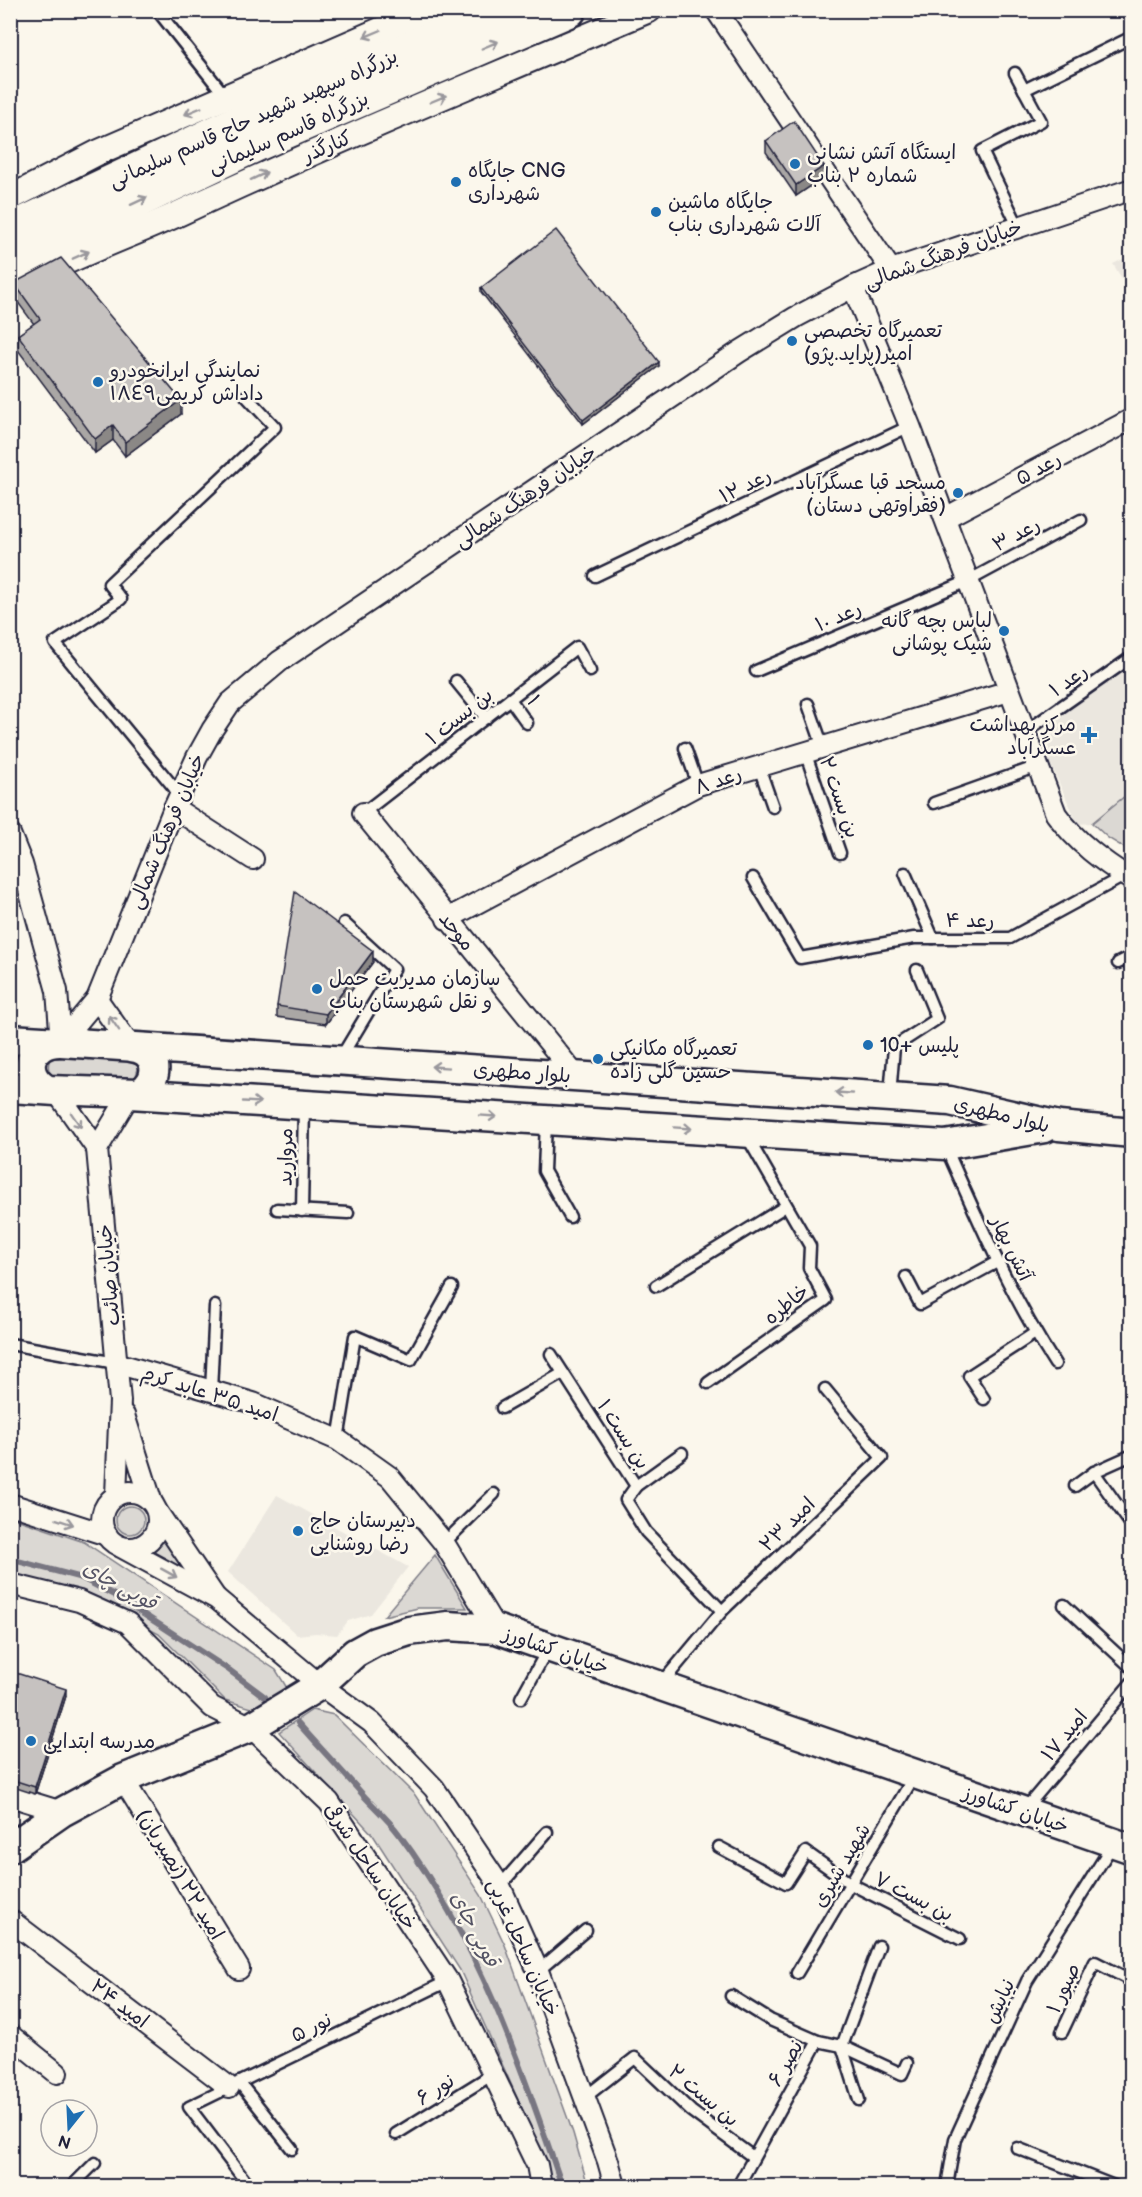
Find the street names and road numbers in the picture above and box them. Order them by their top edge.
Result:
street label: بزرگراه سپهبد شهید حاج قاسم سلیمانی [105,44,402,195]
street label: بزرگراه قاسم سلیمانی [204,87,373,181]
street label: کنارگذر [297,126,356,169]
street label: خیابان فرهنگ شمالی [861,215,1026,295]
street label: خیابان فرهنگ شمالی [450,440,601,553]
street label: رعد ۵ [1012,447,1065,491]
street label: رعد ۱۲ [716,463,775,509]
street label: رعد ۳ [989,512,1044,557]
street label: رعد ۱۰ [812,597,865,637]
street label: رعد ۱ [1045,659,1092,702]
street label: بن بست ۱ [421,683,498,750]
street label: ۱ [521,691,545,710]
street label: خیابان فرهنگ شمالی [123,750,210,913]
street label: بن بست ۲ [814,753,864,841]
street label: رعد ۸ [692,762,745,800]
street label: موحد [433,907,479,956]
street label: رعد ۴ [946,909,994,933]
street label: بلوار مطهری [472,1058,572,1088]
street label: بلوار مطهری [951,1091,1052,1138]
street label: مروارید [273,1128,299,1186]
street label: آتش بهار [984,1210,1038,1286]
street label: خیابان صائب [93,1223,125,1327]
street label: خاطره [759,1279,814,1330]
street label: امید ۳۵ عابد کرم [138,1361,281,1430]
street label: بن بست ۱ [592,1395,655,1474]
street label: امید ۲۳ [755,1492,821,1557]
street label: خیابان کشاورز [498,1621,612,1680]
street label: امید ۱۷ [1036,1705,1093,1766]
street label: خیابان کشاورز [958,1780,1072,1839]
street label: خیابان ساحل شرقی [319,1797,423,1935]
street label: امید ۲۲ (نصیریان) [132,1805,229,1944]
street label: شهید شیری [807,1819,876,1912]
street label: بن بست ۷ [870,1867,957,1927]
street label: خیابان ساحل غربی [482,1875,564,2020]
street label: صبور ۱ [1042,1960,1086,2017]
street label: امید ۲۴ [86,1974,153,2033]
street label: نیایش [979,1975,1021,2027]
street label: نور ۵ [287,2008,336,2048]
street label: نصر ۶ [763,2036,809,2091]
street label: بن بست ۲ [663,2059,744,2132]
street label: نور ۶ [412,2069,459,2111]

